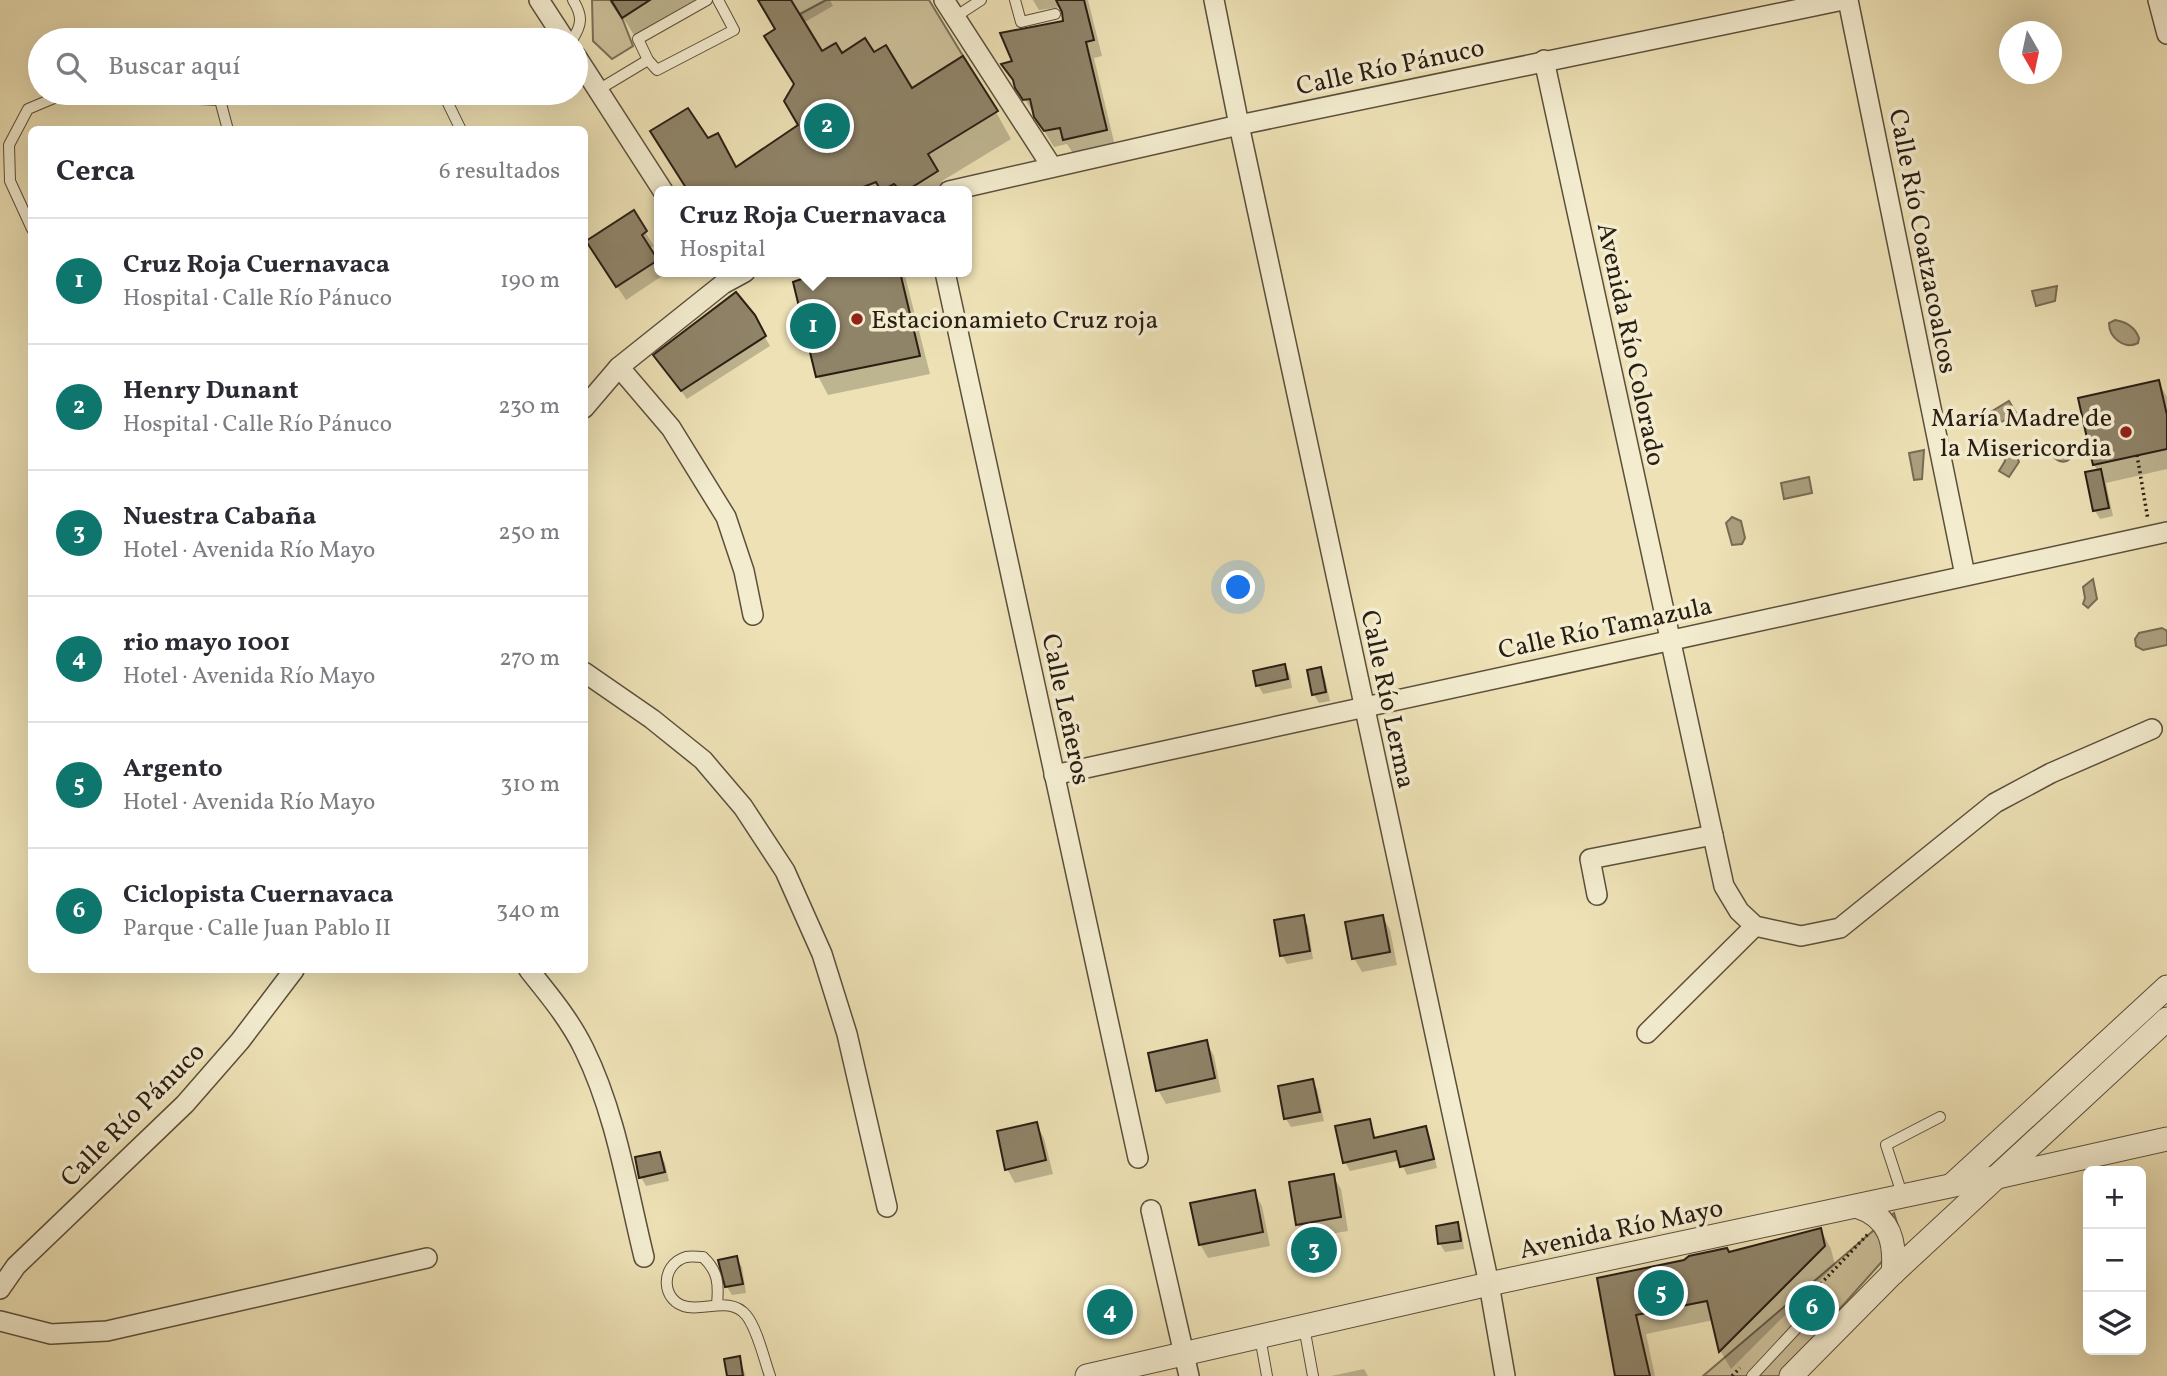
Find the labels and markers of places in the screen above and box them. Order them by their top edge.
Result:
pin: 2 [804,100,850,152]
pin: 1 [790,300,836,352]
place label: Estacionamieto Cruz roja [871,303,1158,339]
marker: Estacionamieto Cruz roja [849,311,865,327]
place label: María Madre de la Misericordia [1931,401,2112,467]
marker: María Madre de la Misericordia [2118,424,2134,440]
pin: 3 [1291,1224,1337,1276]
pin: 5 [1638,1267,1684,1319]
pin: 6 [1789,1282,1835,1334]
pin: 4 [1087,1286,1133,1338]

